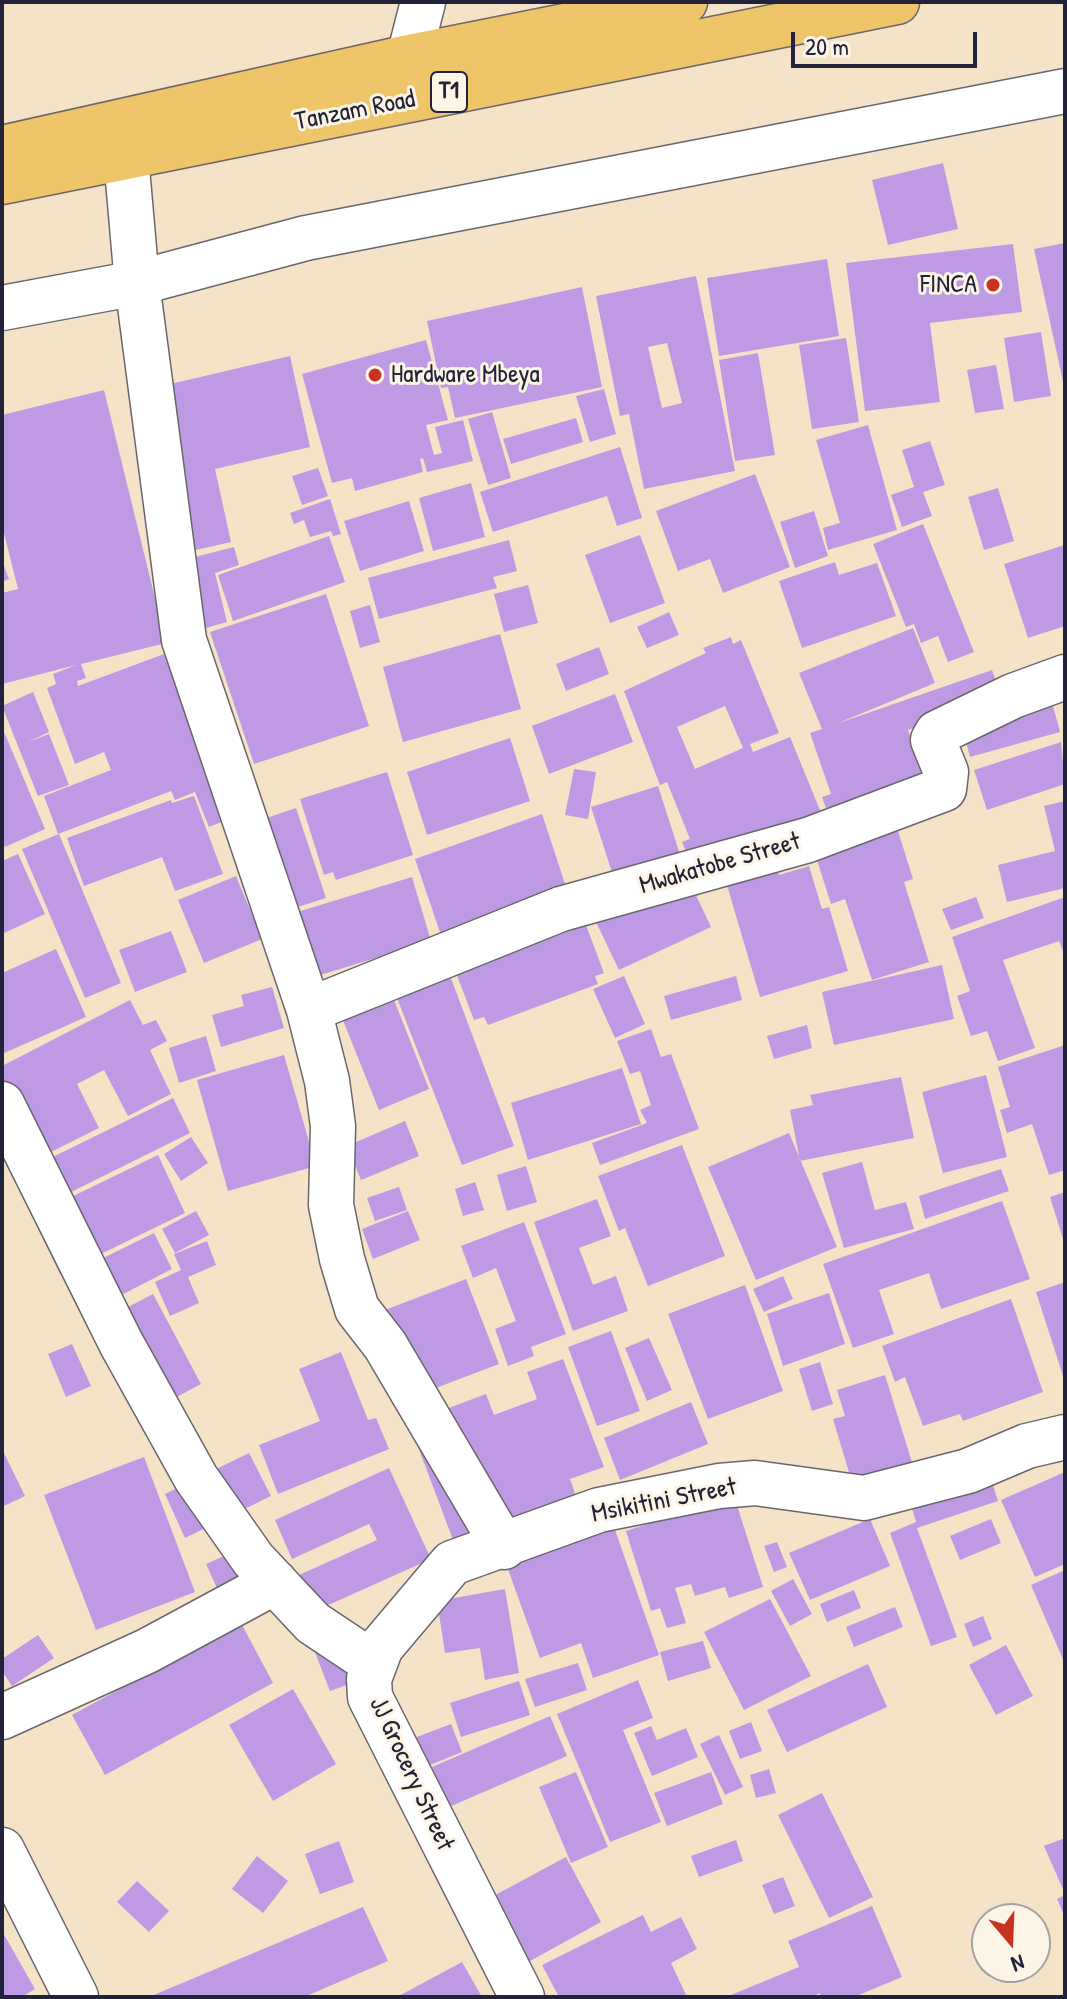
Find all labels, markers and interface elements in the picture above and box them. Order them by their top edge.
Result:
scale bar [795,16,981,66]
text: 20 m [805,30,849,62]
road number: T1 [431,72,467,112]
street label: Tanzam Road [292,84,418,138]
place label: FINCA [920,269,977,301]
marker: FINCA [984,276,1002,294]
place label: Hardware Mbeya [391,359,540,391]
marker: Hardware Mbeya [366,366,384,384]
street label: Mwakatobe Street [636,826,804,902]
street label: Msikitini Street [589,1472,739,1530]
street label: JJ Grocery Street [362,1692,460,1856]
north arrow [971,1903,1051,1983]
text: N [1008,1948,1029,1980]

